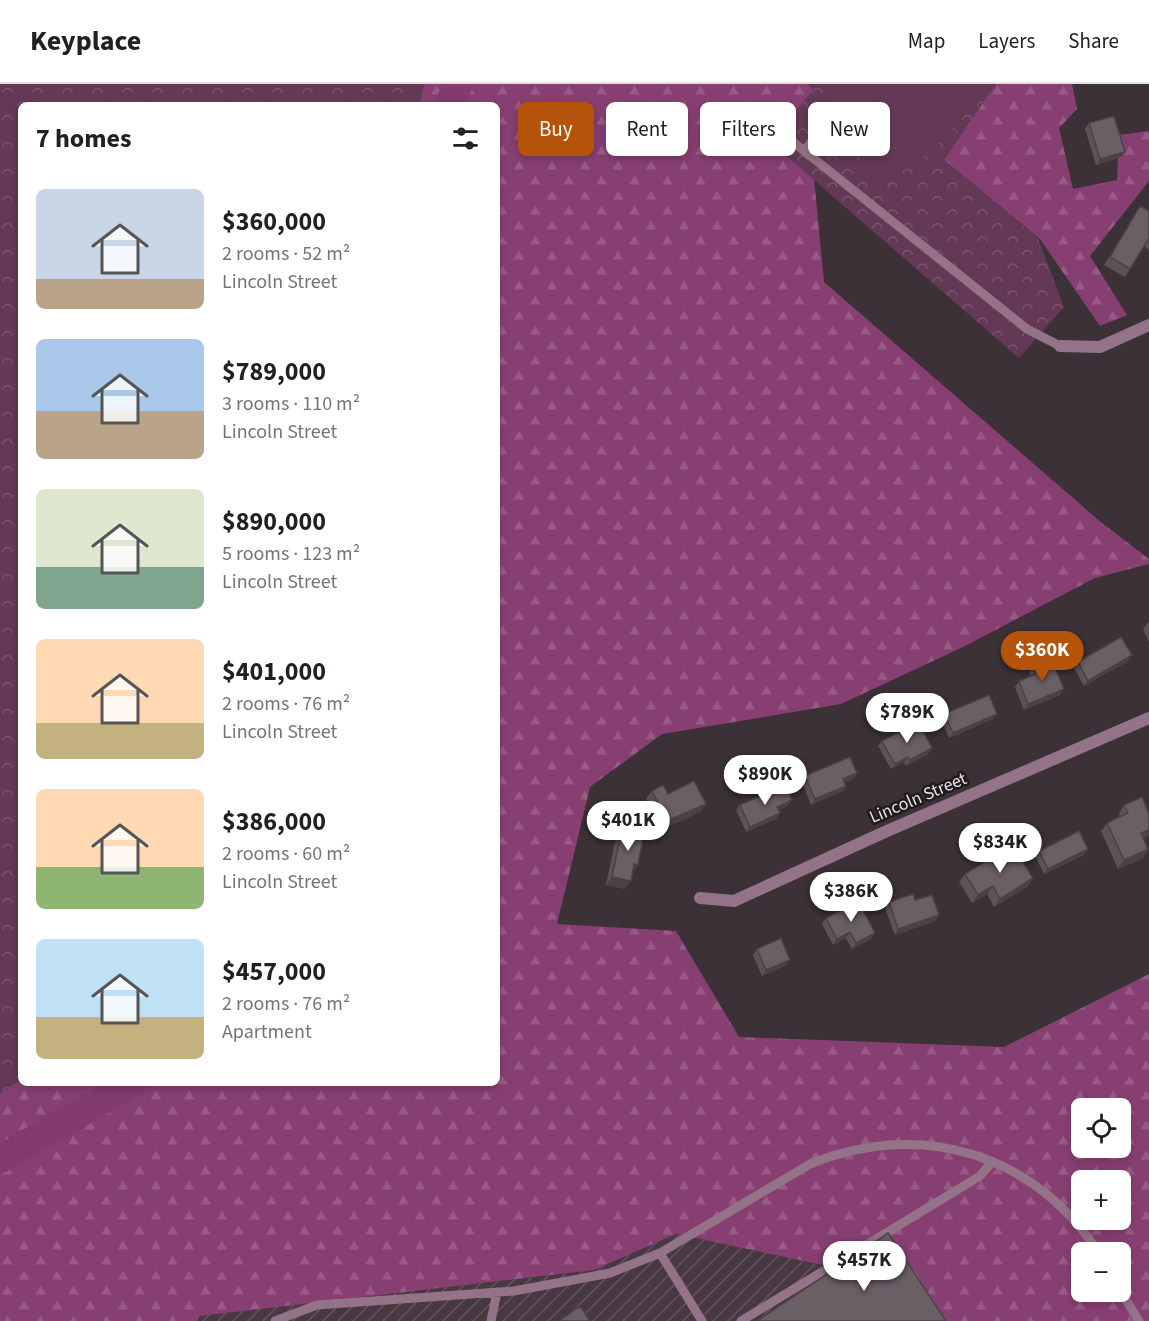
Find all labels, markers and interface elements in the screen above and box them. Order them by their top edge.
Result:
text: Keyplace [30,21,141,61]
text: Map [908,26,945,56]
text: Layers [978,26,1035,56]
text: Share [1068,26,1119,56]
chip: Buy [518,102,594,156]
chip: Rent [606,102,688,156]
chip: Filters [700,102,796,156]
chip: New [808,102,890,156]
text: 7 homes [36,120,131,157]
icon: filters [449,122,482,155]
text: $360,000 [222,203,326,240]
icon: home [84,213,156,285]
text: 2 rooms · 52 m² [222,240,350,268]
text: Lincoln Street [222,268,337,296]
text: $789,000 [222,353,326,390]
icon: home [84,363,156,435]
text: 3 rooms · 110 m² [222,390,360,418]
text: Lincoln Street [222,418,337,446]
text: $890,000 [222,503,326,540]
icon: home [84,513,156,585]
text: 5 rooms · 123 m² [222,540,360,568]
text: Lincoln Street [222,568,337,596]
pin: $360K [1000,631,1084,682]
text: $360K [1015,636,1069,664]
text: $401,000 [222,653,326,690]
icon: home [84,663,156,735]
text: 2 rooms · 76 m² [222,690,350,718]
pin: $789K [865,693,949,744]
text: $789K [880,698,934,726]
text: Lincoln Street [222,718,337,746]
pin: $890K [723,755,807,806]
text: $890K [738,760,792,788]
street label: Lincoln Street [865,766,971,830]
pin: $401K [586,801,670,852]
text: $386,000 [222,803,326,840]
text: $401K [601,806,655,834]
icon: home [84,813,156,885]
pin: $834K [958,823,1042,874]
text: $834K [973,828,1027,856]
text: 2 rooms · 60 m² [222,840,350,868]
text: Lincoln Street [222,868,337,896]
pin: $386K [809,872,893,923]
text: $386K [824,877,878,905]
text: $457,000 [222,953,326,990]
icon: home [84,963,156,1035]
text: 2 rooms · 76 m² [222,990,350,1018]
text: Apartment [222,1018,312,1046]
map controls [1071,1098,1131,1302]
button: locate [1071,1098,1131,1158]
button: + [1071,1170,1131,1230]
pin: $457K [822,1241,906,1292]
button: − [1071,1242,1131,1302]
text: $457K [837,1246,891,1274]

